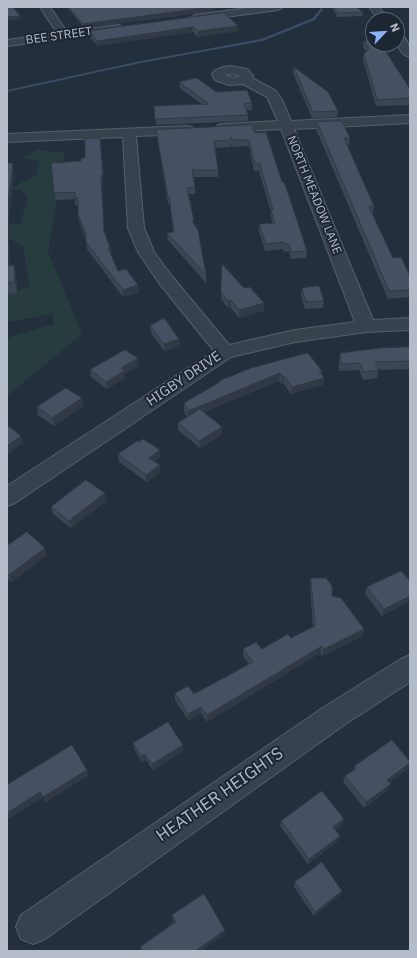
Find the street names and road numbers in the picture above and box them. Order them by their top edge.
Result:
street label: BEE STREET [25,24,93,48]
street label: NORTH MEADOW LANE [284,134,344,256]
street label: HIGBY DRIVE [144,348,224,410]
street label: HEATHER HEIGHTS [153,744,287,846]

